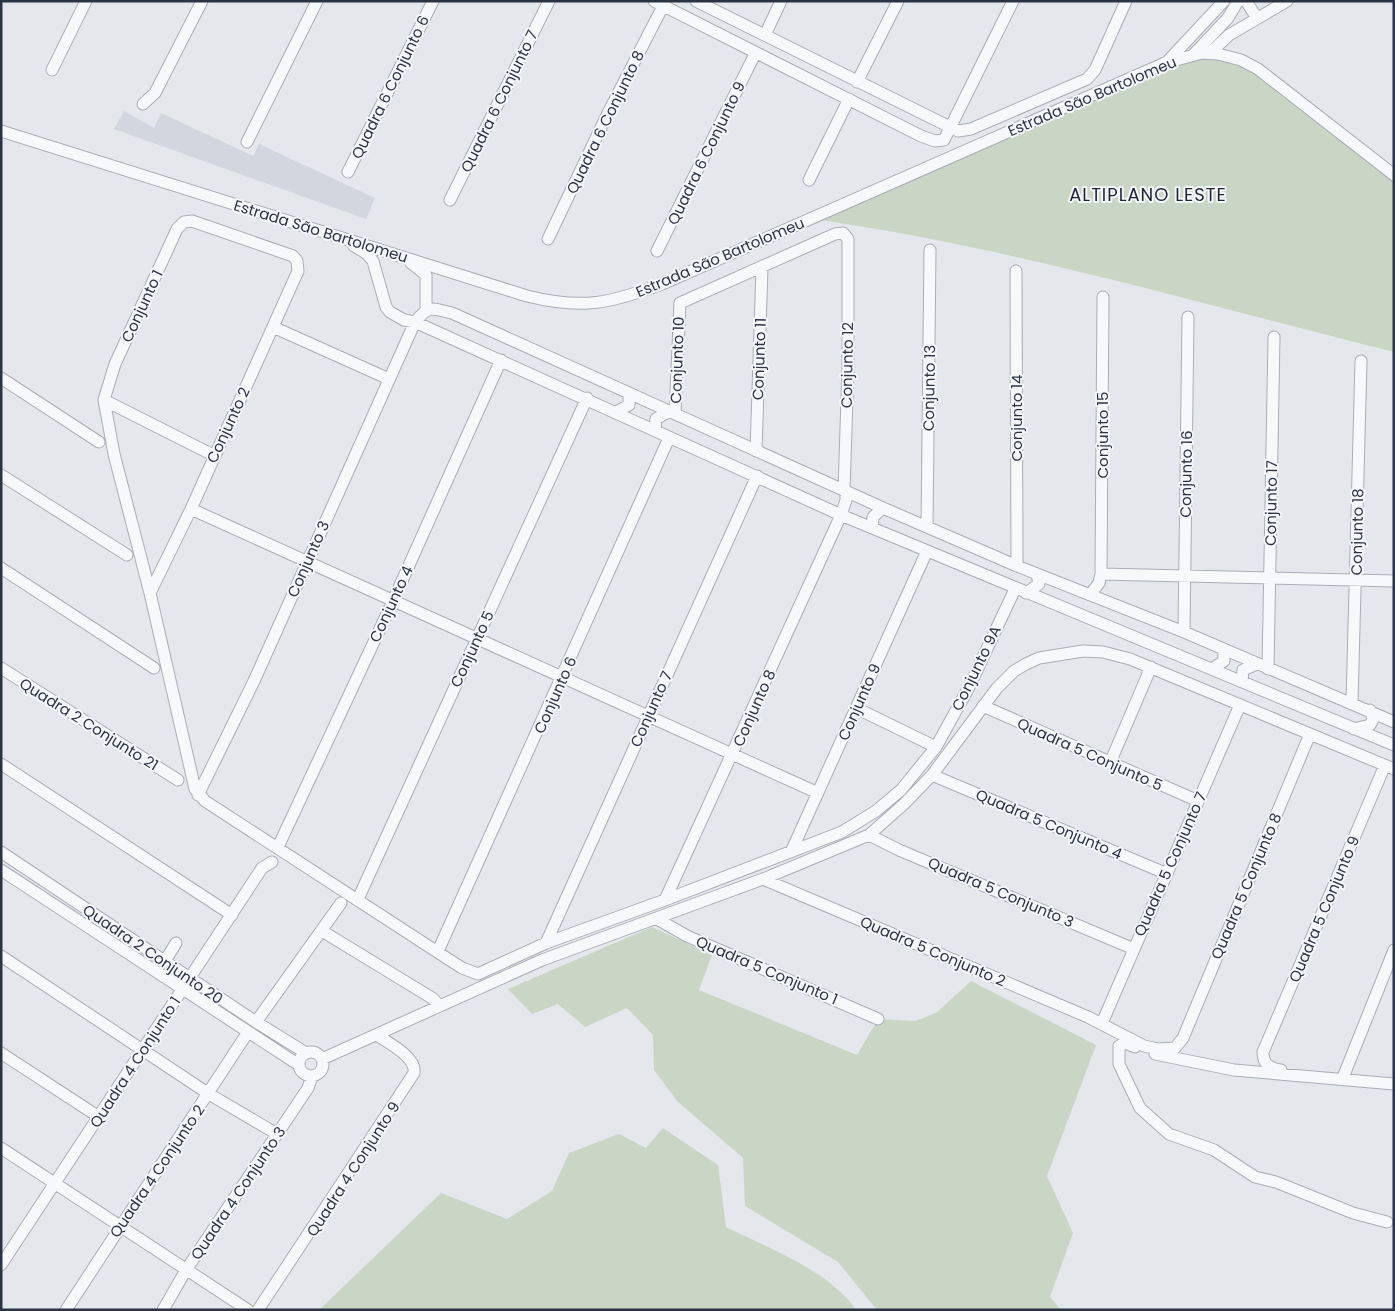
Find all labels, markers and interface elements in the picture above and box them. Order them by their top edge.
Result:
street label: Quadra 6 Conjunto 6 [346,12,434,162]
street label: Quadra 6 Conjunto 7 [455,26,543,176]
street label: Quadra 6 Conjunto 8 [561,47,649,197]
street label: Estrada São Bartolomeu [1005,51,1179,141]
street label: Quadra 6 Conjunto 9 [662,78,750,228]
district label: ALTIPLANO LESTE [1069,182,1227,207]
street label: Estrada São Bartolomeu [231,194,411,268]
street label: Estrada São Bartolomeu [633,212,807,302]
street label: Conjunto 1 [116,266,168,346]
street label: Conjunto 10 [665,316,689,404]
street label: Conjunto 11 [747,317,771,401]
street label: Conjunto 12 [836,322,858,408]
street label: Conjunto 13 [918,345,940,431]
street label: Conjunto 14 [1006,374,1027,462]
street label: Conjunto 2 [201,384,255,466]
street label: Conjunto 15 [1092,392,1113,479]
street label: Conjunto 16 [1175,430,1197,518]
street label: Conjunto 17 [1260,460,1282,546]
street label: Conjunto 18 [1346,488,1368,576]
street label: Conjunto 3 [282,517,334,601]
street label: Conjunto 4 [364,562,418,646]
street label: Conjunto 5 [445,607,499,691]
street label: Conjunto 9A [946,622,1006,714]
street label: Conjunto 6 [529,653,581,737]
street label: Conjunto 9 [833,660,885,744]
street label: Conjunto 8 [728,666,780,750]
street label: Conjunto 7 [625,668,677,750]
street label: Quadra 2 Conjunto 21 [15,673,163,775]
street label: Quadra 5 Conjunto 5 [1014,712,1166,796]
street label: Quadra 5 Conjunto 4 [973,784,1125,864]
street label: Quadra 5 Conjunto 7 [1129,789,1211,939]
street label: Quadra 5 Conjunto 8 [1206,810,1286,962]
street label: Quadra 5 Conjunto 9 [1284,833,1364,985]
street label: Quadra 5 Conjunto 3 [925,852,1077,932]
street label: Quadra 2 Conjunto 20 [79,899,227,1009]
street label: Quadra 5 Conjunto 2 [857,911,1009,991]
street label: Quadra 5 Conjunto 1 [693,931,841,1009]
street label: Quadra 4 Conjunto 1 [85,992,185,1132]
street label: Quadra 4 Conjunto 9 [301,1097,405,1241]
street label: Quadra 4 Conjunto 2 [105,1100,209,1242]
street label: Quadra 4 Conjunto 3 [186,1122,290,1264]

